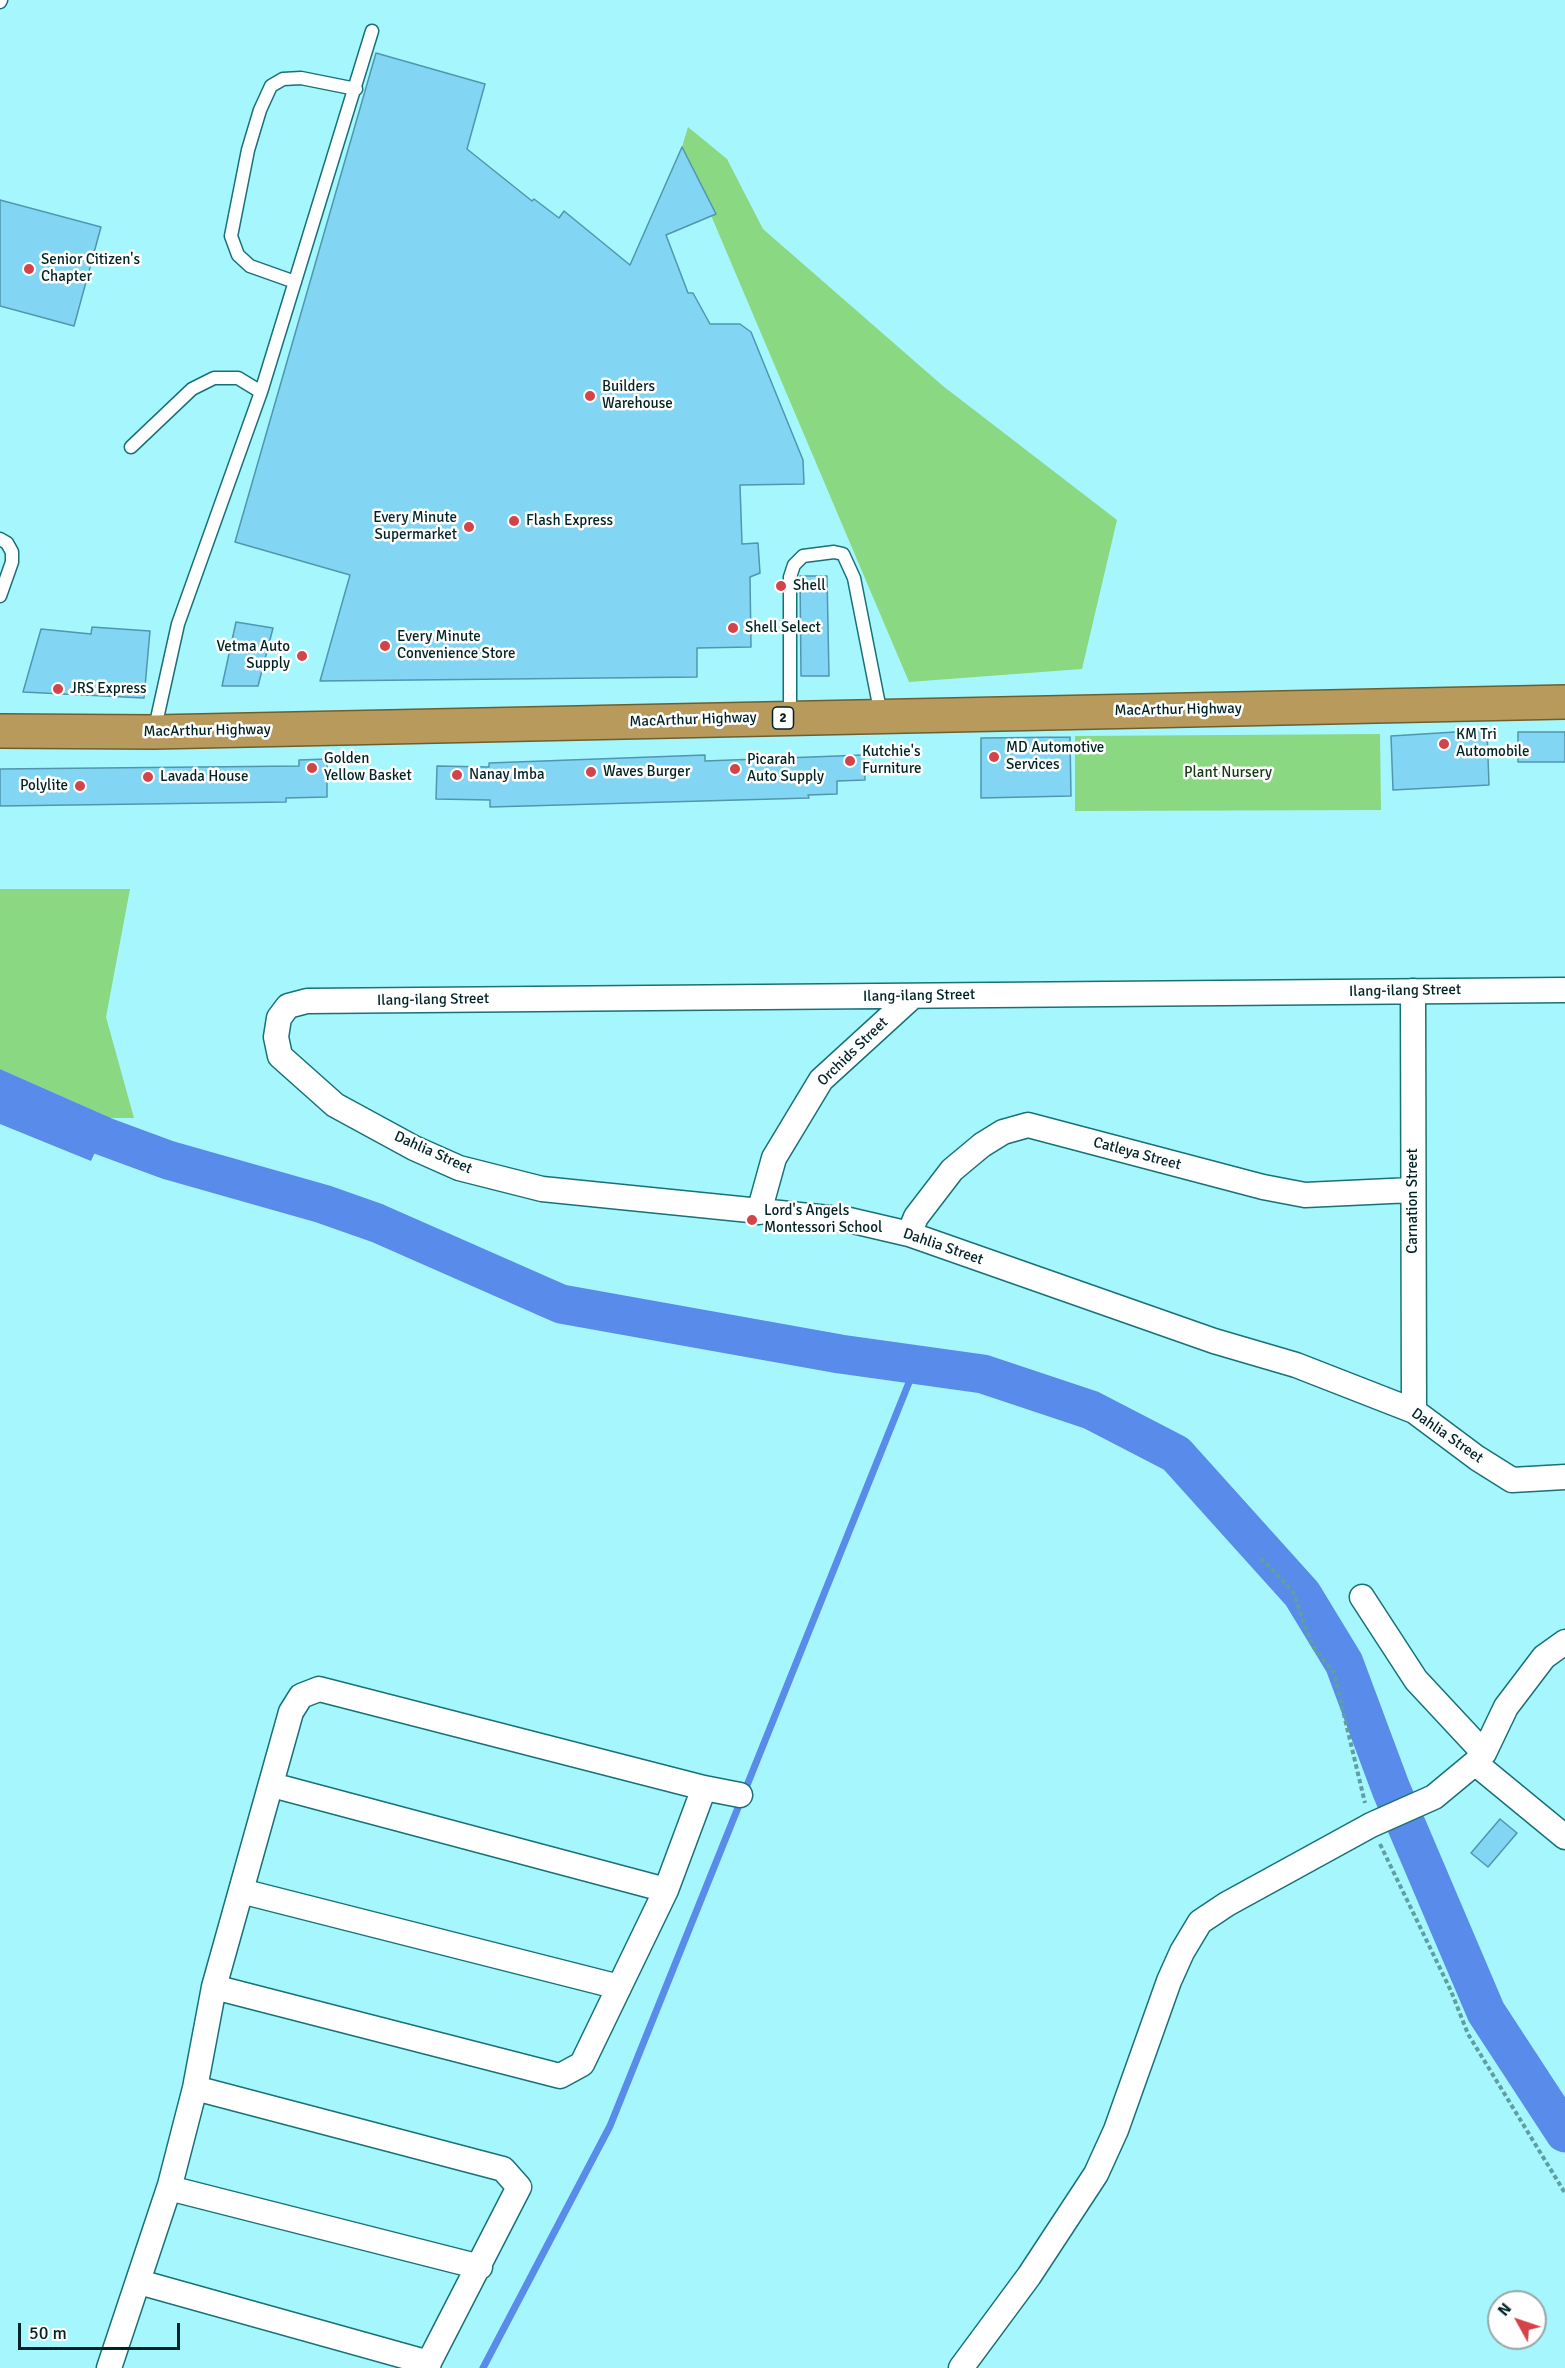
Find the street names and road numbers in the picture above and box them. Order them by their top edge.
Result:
street label: MacArthur Highway [1114,700,1242,720]
road number: 2 [772,707,794,729]
street label: MacArthur Highway [629,709,757,731]
street label: MacArthur Highway [143,721,271,741]
street label: Ilang-ilang Street [1349,981,1461,1001]
street label: Ilang-ilang Street [863,986,975,1006]
street label: Ilang-ilang Street [377,990,489,1010]
street label: Orchids Street [814,1014,892,1090]
street label: Dahlia Street [391,1128,475,1178]
street label: Catleya Street [1091,1134,1183,1174]
street label: Carnation Street [1404,1148,1422,1254]
street label: Dahlia Street [900,1225,986,1269]
street label: Dahlia Street [1408,1405,1486,1467]

